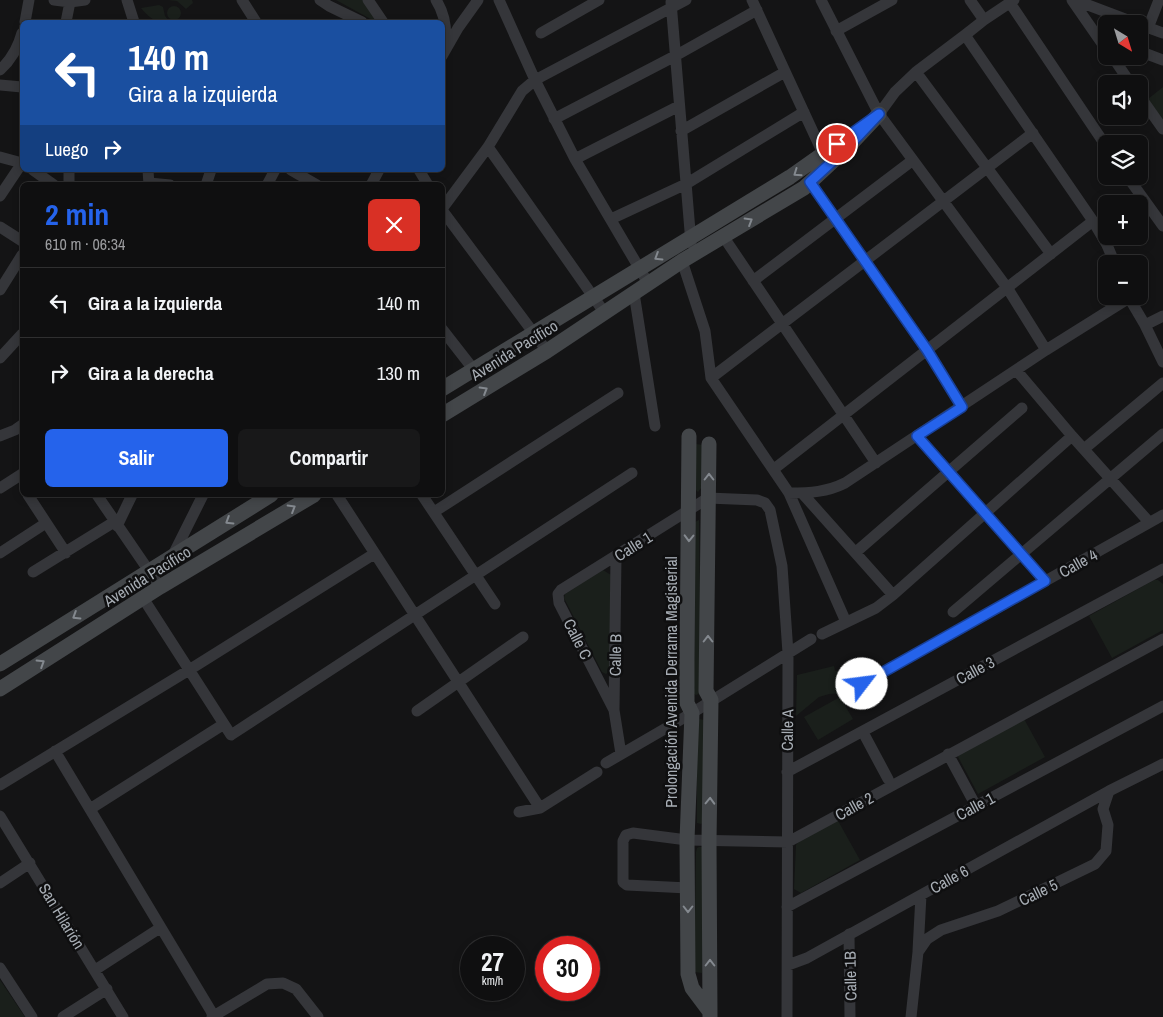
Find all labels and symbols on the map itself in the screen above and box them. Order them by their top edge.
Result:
north arrow [1098,15,1148,65]
pin [816,123,858,165]
one-way arrow [793,167,802,176]
one-way arrow [743,217,752,227]
one-way arrow [654,250,663,260]
street label: Avenida Pacífico [465,314,562,386]
one-way arrow [479,386,488,396]
one-way arrow [704,473,714,480]
one-way arrow [286,505,295,515]
one-way arrow [226,514,235,524]
street label: Calle 1 [610,525,657,566]
one-way arrow [684,534,694,542]
street label: Avenida Pacífico [98,540,195,612]
street label: Calle 4 [1055,543,1101,583]
street label: Prolongación Avenida Derrama Magisterial [660,556,682,808]
one-way arrow [73,609,82,619]
street label: Calle C [558,615,598,663]
street label: Calle B [604,633,626,676]
one-way arrow [703,635,713,643]
street label: Calle 3 [952,651,998,689]
position arrow [835,657,887,709]
one-way arrow [36,659,45,669]
street label: Calle A [776,709,798,751]
street label: Calle 2 [831,786,877,826]
street label: Calle 1 [952,786,999,825]
one-way arrow [705,796,715,804]
street label: Calle 6 [926,859,972,899]
street label: Calle 5 [1015,873,1061,911]
street label: San Hilarión [34,879,90,953]
one-way arrow [683,906,693,913]
speed limit sign: 30 [535,936,600,1001]
street label: Calle 1B [839,951,861,1001]
one-way arrow [705,959,715,966]

